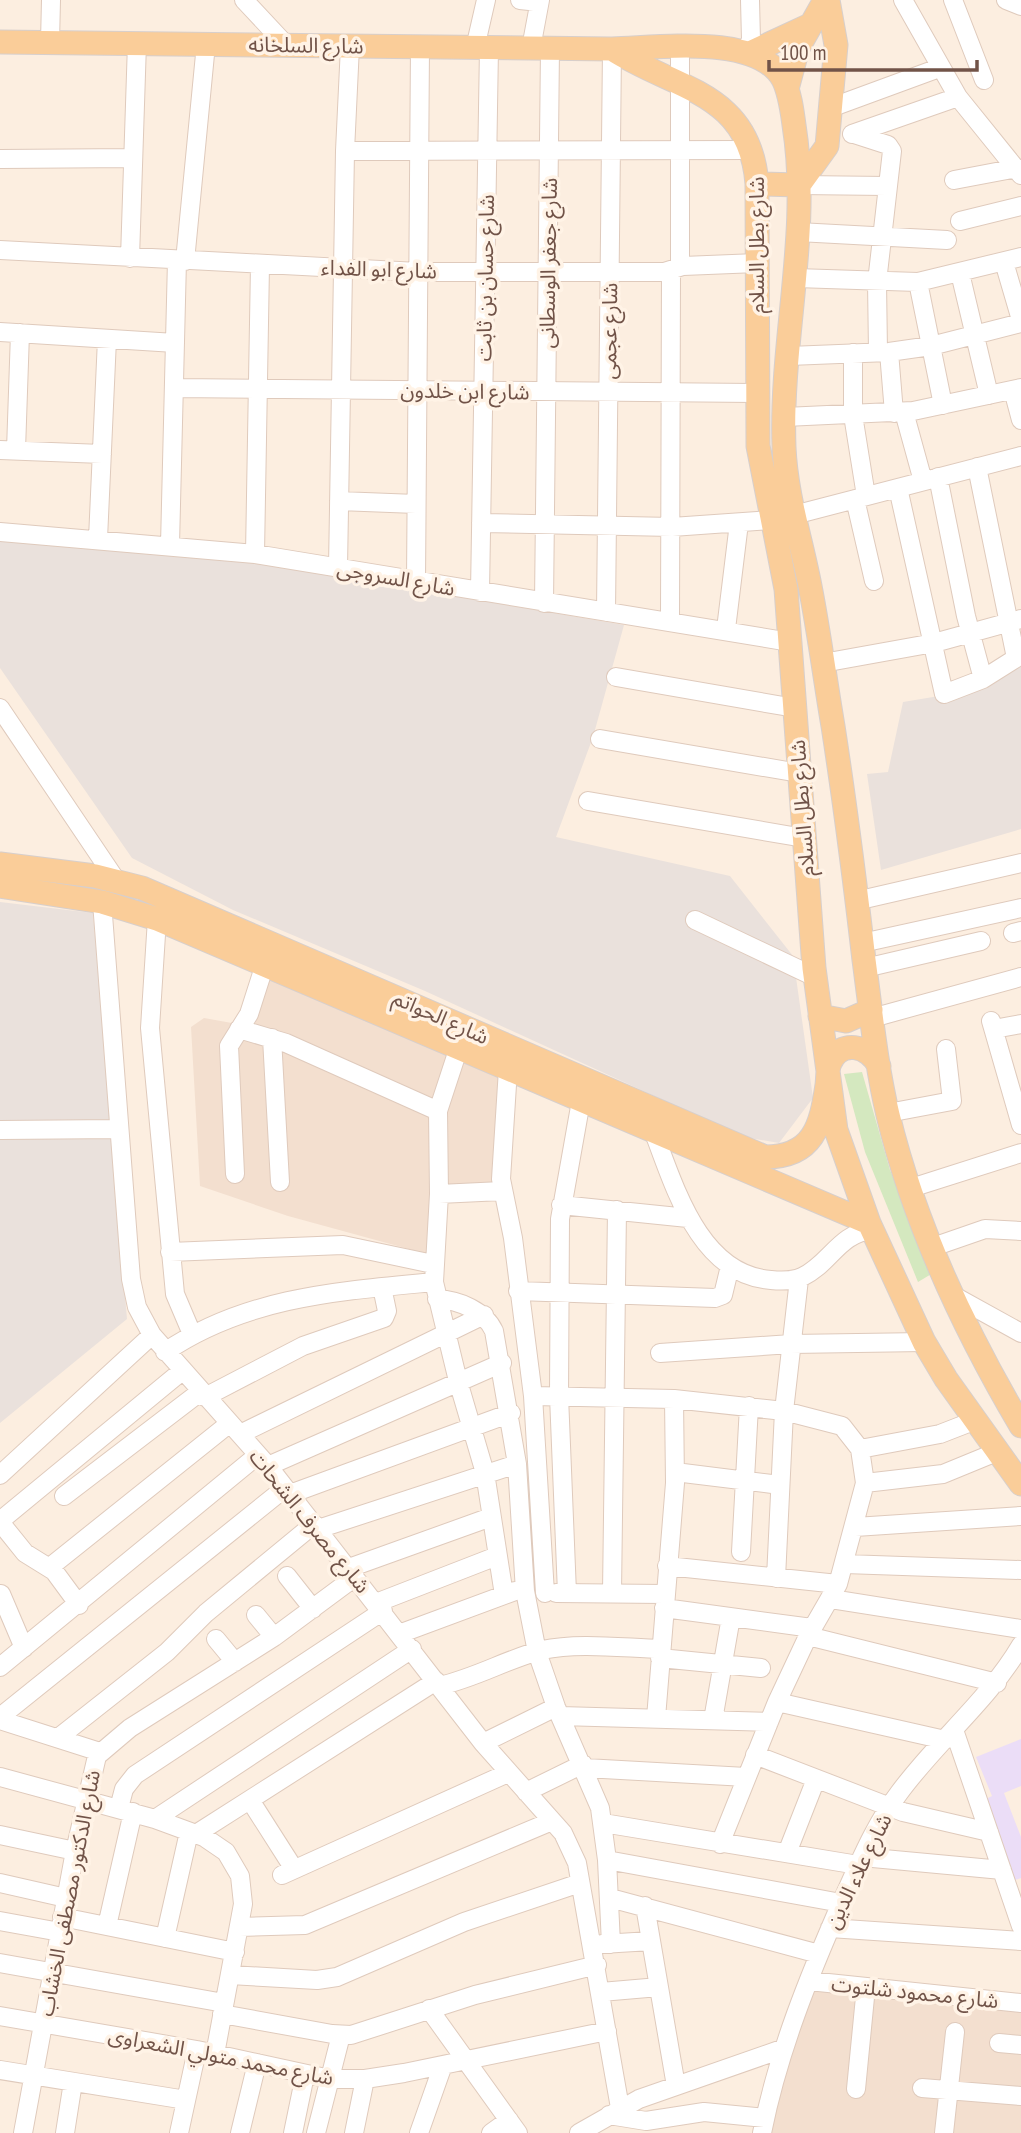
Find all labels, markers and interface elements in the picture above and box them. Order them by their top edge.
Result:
scale bar [769,28,977,72]
street label: شارع السلخانه [248,30,364,62]
text: 100 m [780,39,826,66]
street label: شارع جعفر الوسطانى [533,177,565,349]
street label: شارع بطل السلام [743,177,773,313]
street label: شارع حسان بن ثابت [470,194,502,362]
street label: شارع ابو الفداء [320,253,437,287]
street label: شارع عجمى [595,282,625,380]
street label: شارع ابن خلدون [400,376,530,408]
street label: شارع السروجى [335,554,457,604]
street label: شارع بطل السلام [784,739,823,877]
street label: شارع الحواتم [388,984,493,1052]
street label: شارع مصرف الشحات [242,1443,376,1600]
street label: شارع الدكتور مصطفى الخشاب [32,1768,108,2019]
street label: شارع علاء الدين [818,1809,899,1934]
street label: شارع محمود شلتوت [830,1970,1000,2016]
street label: شارع محمد متولي الشعراوى [105,2021,336,2094]

